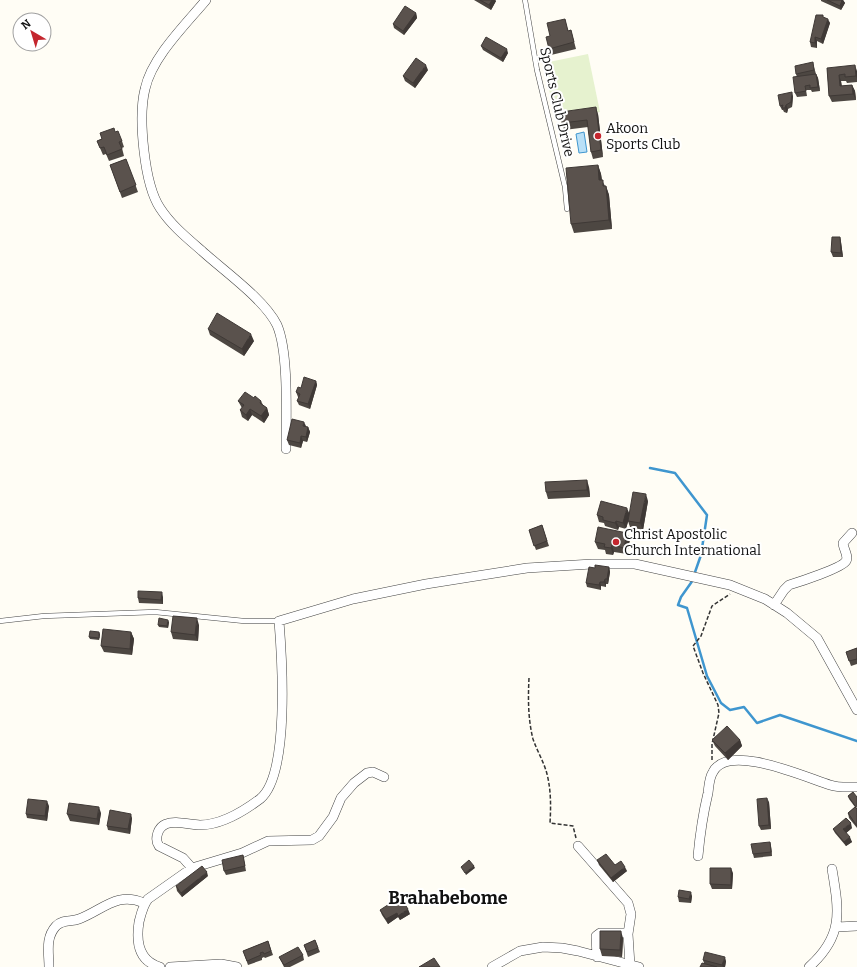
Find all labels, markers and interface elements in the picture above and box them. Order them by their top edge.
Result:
north arrow [12,12,52,52]
text: N [19,16,34,32]
street label: Sports Club Drive [536,46,578,158]
place label: Akoon Sports Club [606,120,680,153]
marker: Akoon Sports Club [593,131,603,141]
place label: Christ Apostolic Church International [624,526,761,559]
marker: Christ Apostolic Church International [611,537,621,547]
district label: Brahabebome [388,887,508,909]

